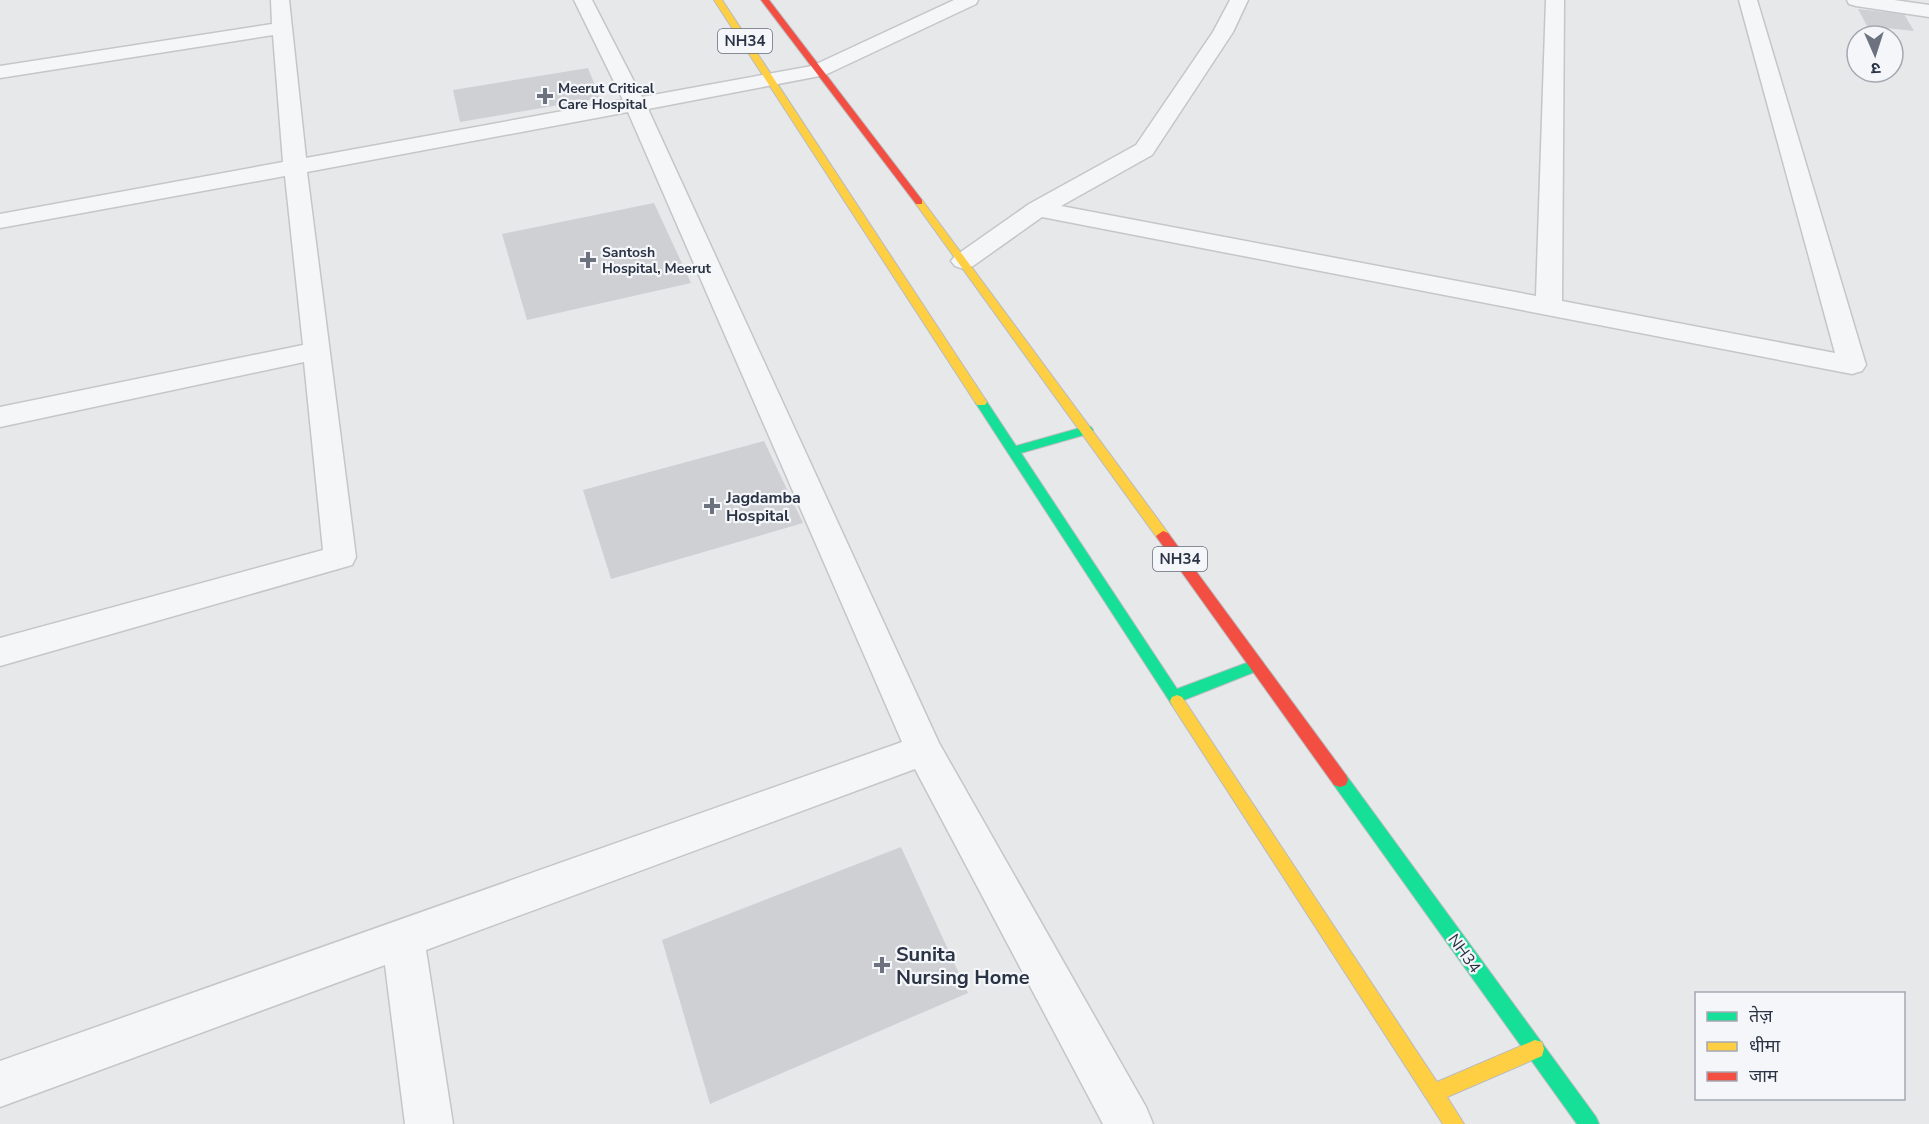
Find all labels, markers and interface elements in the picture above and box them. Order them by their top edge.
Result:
north arrow [1845,24,1905,84]
road number: NH34 [718,29,772,53]
text: उ [1870,57,1881,79]
place label: Meerut Critical Care Hospital [558,79,655,114]
marker: Meerut Critical Care Hospital [536,87,554,105]
place label: Santosh Hospital, Meerut [602,243,712,278]
marker: Santosh Hospital, Meerut [579,251,597,269]
place label: Jagdamba Hospital [725,487,801,527]
marker: Jagdamba Hospital [703,497,721,515]
road number: NH34 [1153,547,1207,571]
street label: NH34 [1443,930,1486,978]
place label: Sunita Nursing Home [896,941,1030,991]
marker: Sunita Nursing Home [873,956,891,974]
legend [1695,992,1905,1100]
text: तेज़ [1749,1004,1773,1028]
text: धीमा [1749,1034,1780,1058]
text: जाम [1749,1064,1779,1088]

